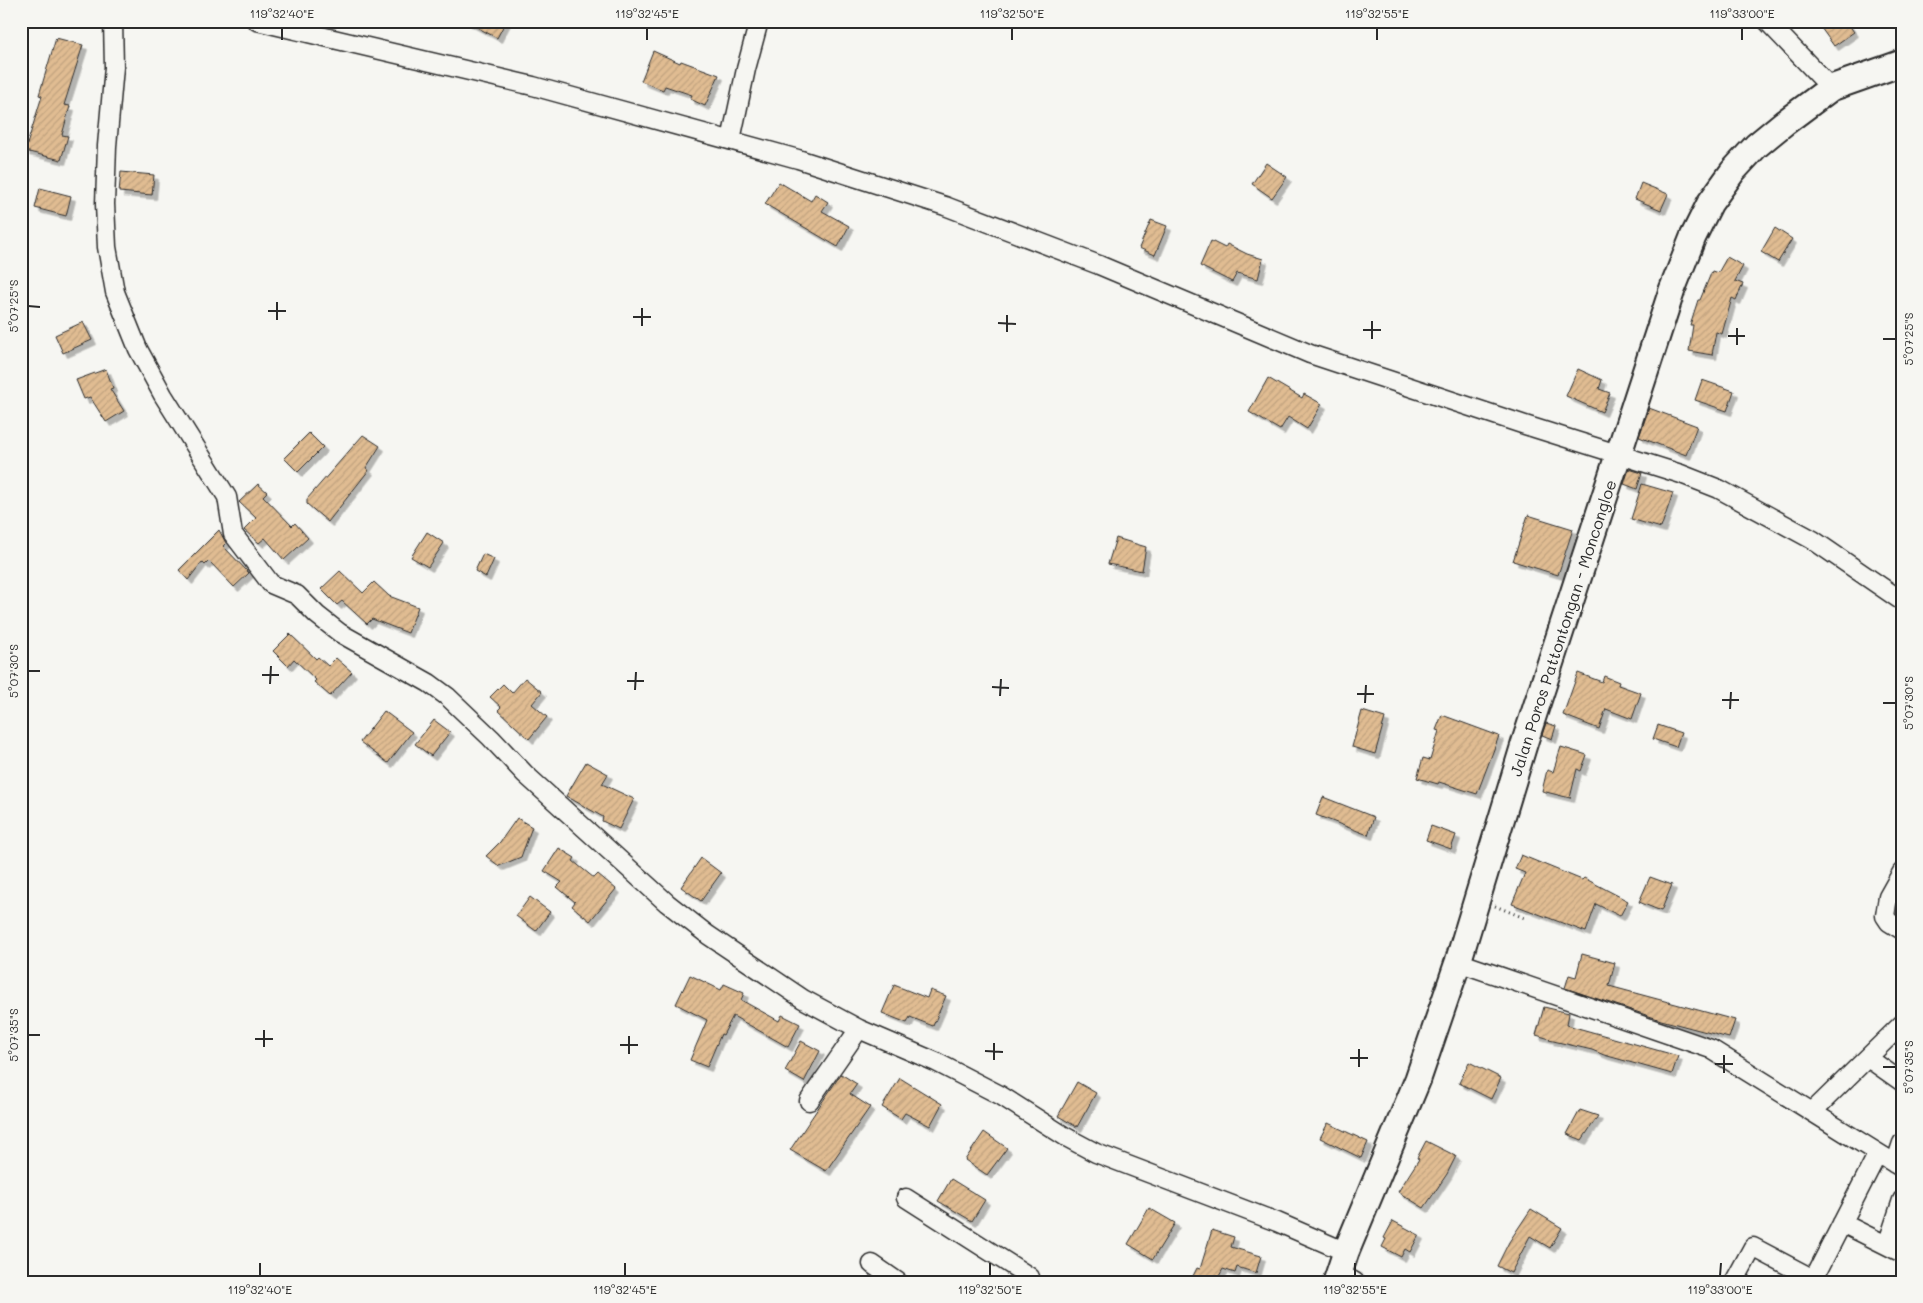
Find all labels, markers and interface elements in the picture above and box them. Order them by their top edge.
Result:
text: 119°32'40"E [250,5,314,21]
text: 119°32'45"E [615,5,679,21]
text: 119°32'50"E [980,5,1044,21]
text: 119°32'55"E [1345,5,1409,21]
text: 119°33'00"E [1709,5,1775,21]
text: 5°07'25"S [5,279,21,333]
text: 5°07'25"S [1900,312,1916,366]
street label: Jalan Poros Pattontongan - Moncongloe [1505,477,1621,779]
text: 5°07'30"S [5,644,21,698]
text: 5°07'30"S [1900,676,1916,730]
text: 5°07'35"S [5,1008,21,1062]
text: 5°07'35"S [1900,1040,1916,1094]
text: 119°32'40"E [228,1281,292,1297]
text: 119°32'45"E [593,1281,657,1297]
text: 119°32'50"E [958,1281,1022,1297]
text: 119°32'55"E [1323,1281,1387,1297]
text: 119°33'00"E [1687,1281,1753,1297]

